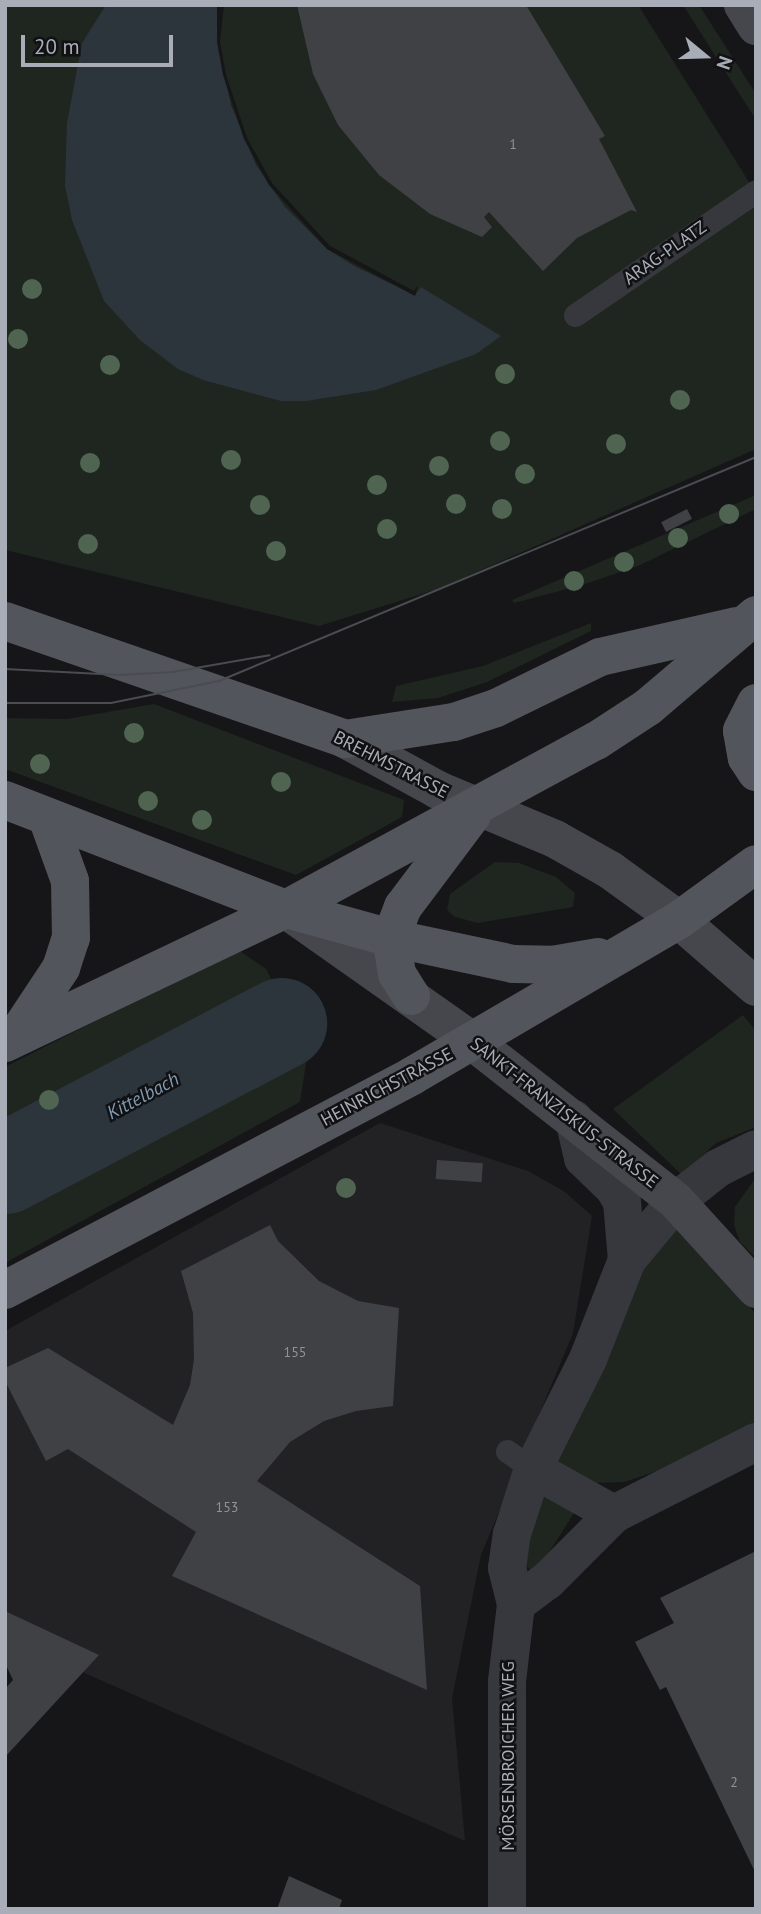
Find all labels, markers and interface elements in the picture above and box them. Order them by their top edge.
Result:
scale bar [24,21,177,65]
north arrow [670,21,740,91]
text: 20 m [34,33,80,60]
text: N [711,53,738,73]
house number: 1 [509,136,517,152]
street label: ARAG-PLATZ [619,216,711,290]
street label: BREHMSTRASSE [330,727,452,803]
street label: SANKT-FRANZISKUS-STRASSE [466,1033,662,1193]
street label: HEINRICHSTRASSE [317,1043,457,1131]
water label: Kittelbach [103,1068,183,1124]
house number: 155 [284,1344,306,1360]
house number: 153 [216,1499,238,1515]
street label: MÖRSENBROICHER WEG [497,1661,519,1851]
house number: 2 [730,1774,738,1790]

